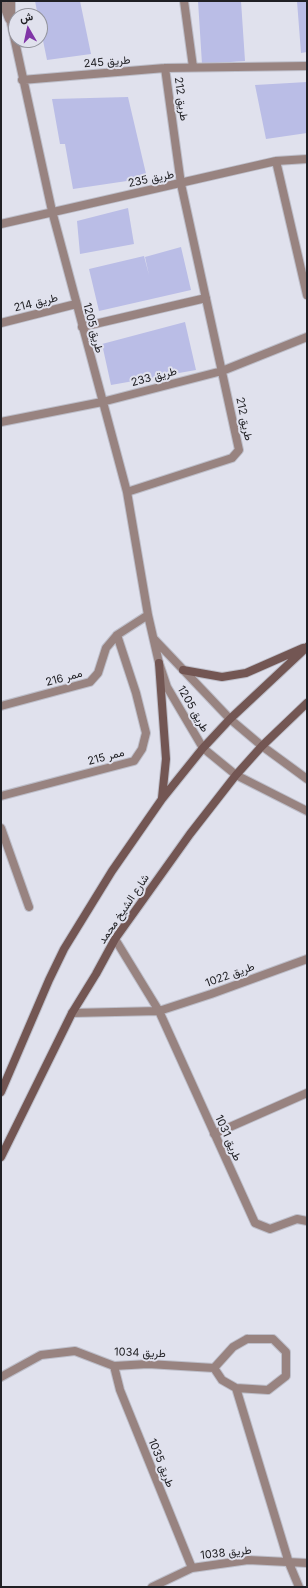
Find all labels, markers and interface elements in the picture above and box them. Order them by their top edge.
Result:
north arrow [8,8,48,48]
text: ش [19,9,34,25]
street label: طريق 245 [83,53,131,71]
street label: طريق 212 [171,76,191,122]
street label: طريق 235 [127,168,175,190]
street label: طريق 214 [13,291,59,315]
street label: طريق 1205 [80,302,106,354]
street label: طريق 233 [130,365,178,389]
street label: طريق 212 [233,396,255,442]
street label: ممر 216 [44,667,84,689]
street label: طريق 1205 [174,684,212,734]
street label: ممر 215 [86,746,126,768]
street label: شارع الشيخ محمد [96,872,152,946]
street label: طريق 1022 [204,960,256,990]
street label: طريق 1031 [212,1113,244,1163]
street label: طريق 1034 [114,1346,166,1360]
street label: طريق 1035 [145,1437,177,1489]
street label: طريق 1038 [200,1544,252,1562]

